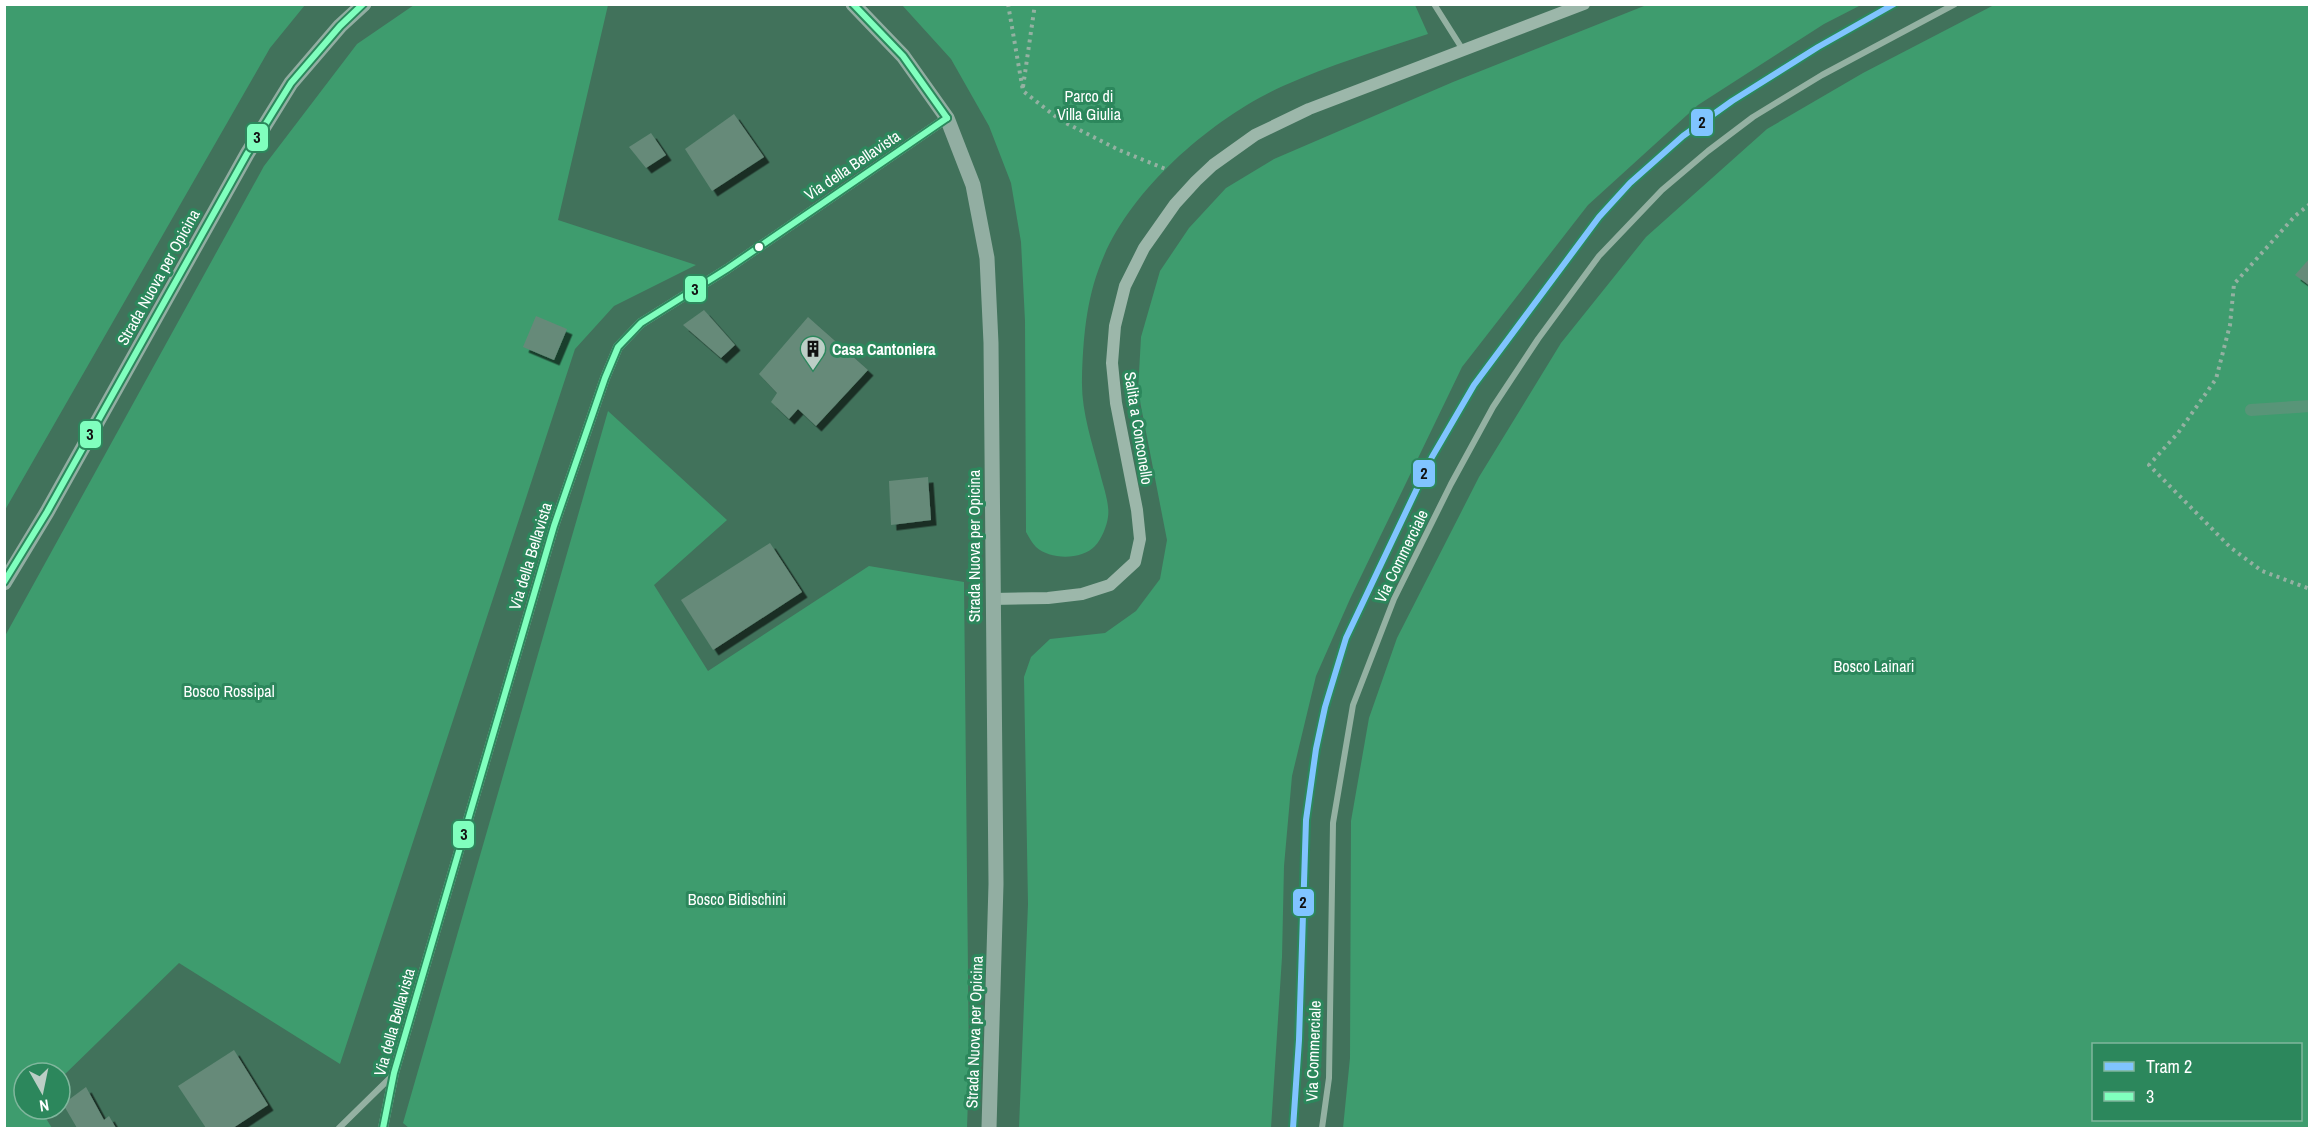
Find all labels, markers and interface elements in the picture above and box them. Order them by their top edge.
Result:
park label: Parco di Villa Giulia [1057,85,1122,125]
line badge: 2 [1690,108,1714,137]
text: 2 [1698,111,1706,133]
line badge: 3 [246,123,269,152]
street label: Via della Bellavista [800,124,905,205]
text: 3 [253,126,261,148]
street label: Strada Nuova per Opicina [111,204,205,349]
unlabelled marker [753,241,765,253]
line badge: 3 [684,275,707,303]
text: 3 [691,278,699,300]
building icon: Casa Cantoniera [798,334,828,372]
place label: Casa Cantoniera [832,338,936,360]
street label: Salita a Conconello [1119,370,1159,486]
line badge: 3 [79,420,102,449]
text: 3 [86,423,94,445]
line badge: 2 [1412,459,1436,488]
text: 2 [1420,462,1428,484]
street label: Strada Nuova per Opicina [963,469,985,622]
street label: Via della Bellavista [503,499,557,612]
street label: Via Commerciale [1369,506,1433,606]
park label: Bosco Lainari [1834,655,1914,677]
park label: Bosco Rossipal [183,680,275,702]
line badge: 3 [452,820,475,849]
text: 3 [460,823,468,845]
park label: Bosco Bidischini [688,888,786,910]
line badge: 2 [1292,888,1315,917]
text: 2 [1299,891,1307,913]
street label: Strada Nuova per Opicina [960,955,988,1109]
street label: Via della Bellavista [368,965,420,1079]
street label: Via Commerciale [1300,1000,1326,1102]
legend [2092,1043,2302,1121]
text: Tram 2 [2146,1054,2192,1079]
north arrow [12,1061,72,1121]
text: 3 [2146,1084,2154,1109]
text: N [38,1094,51,1117]

